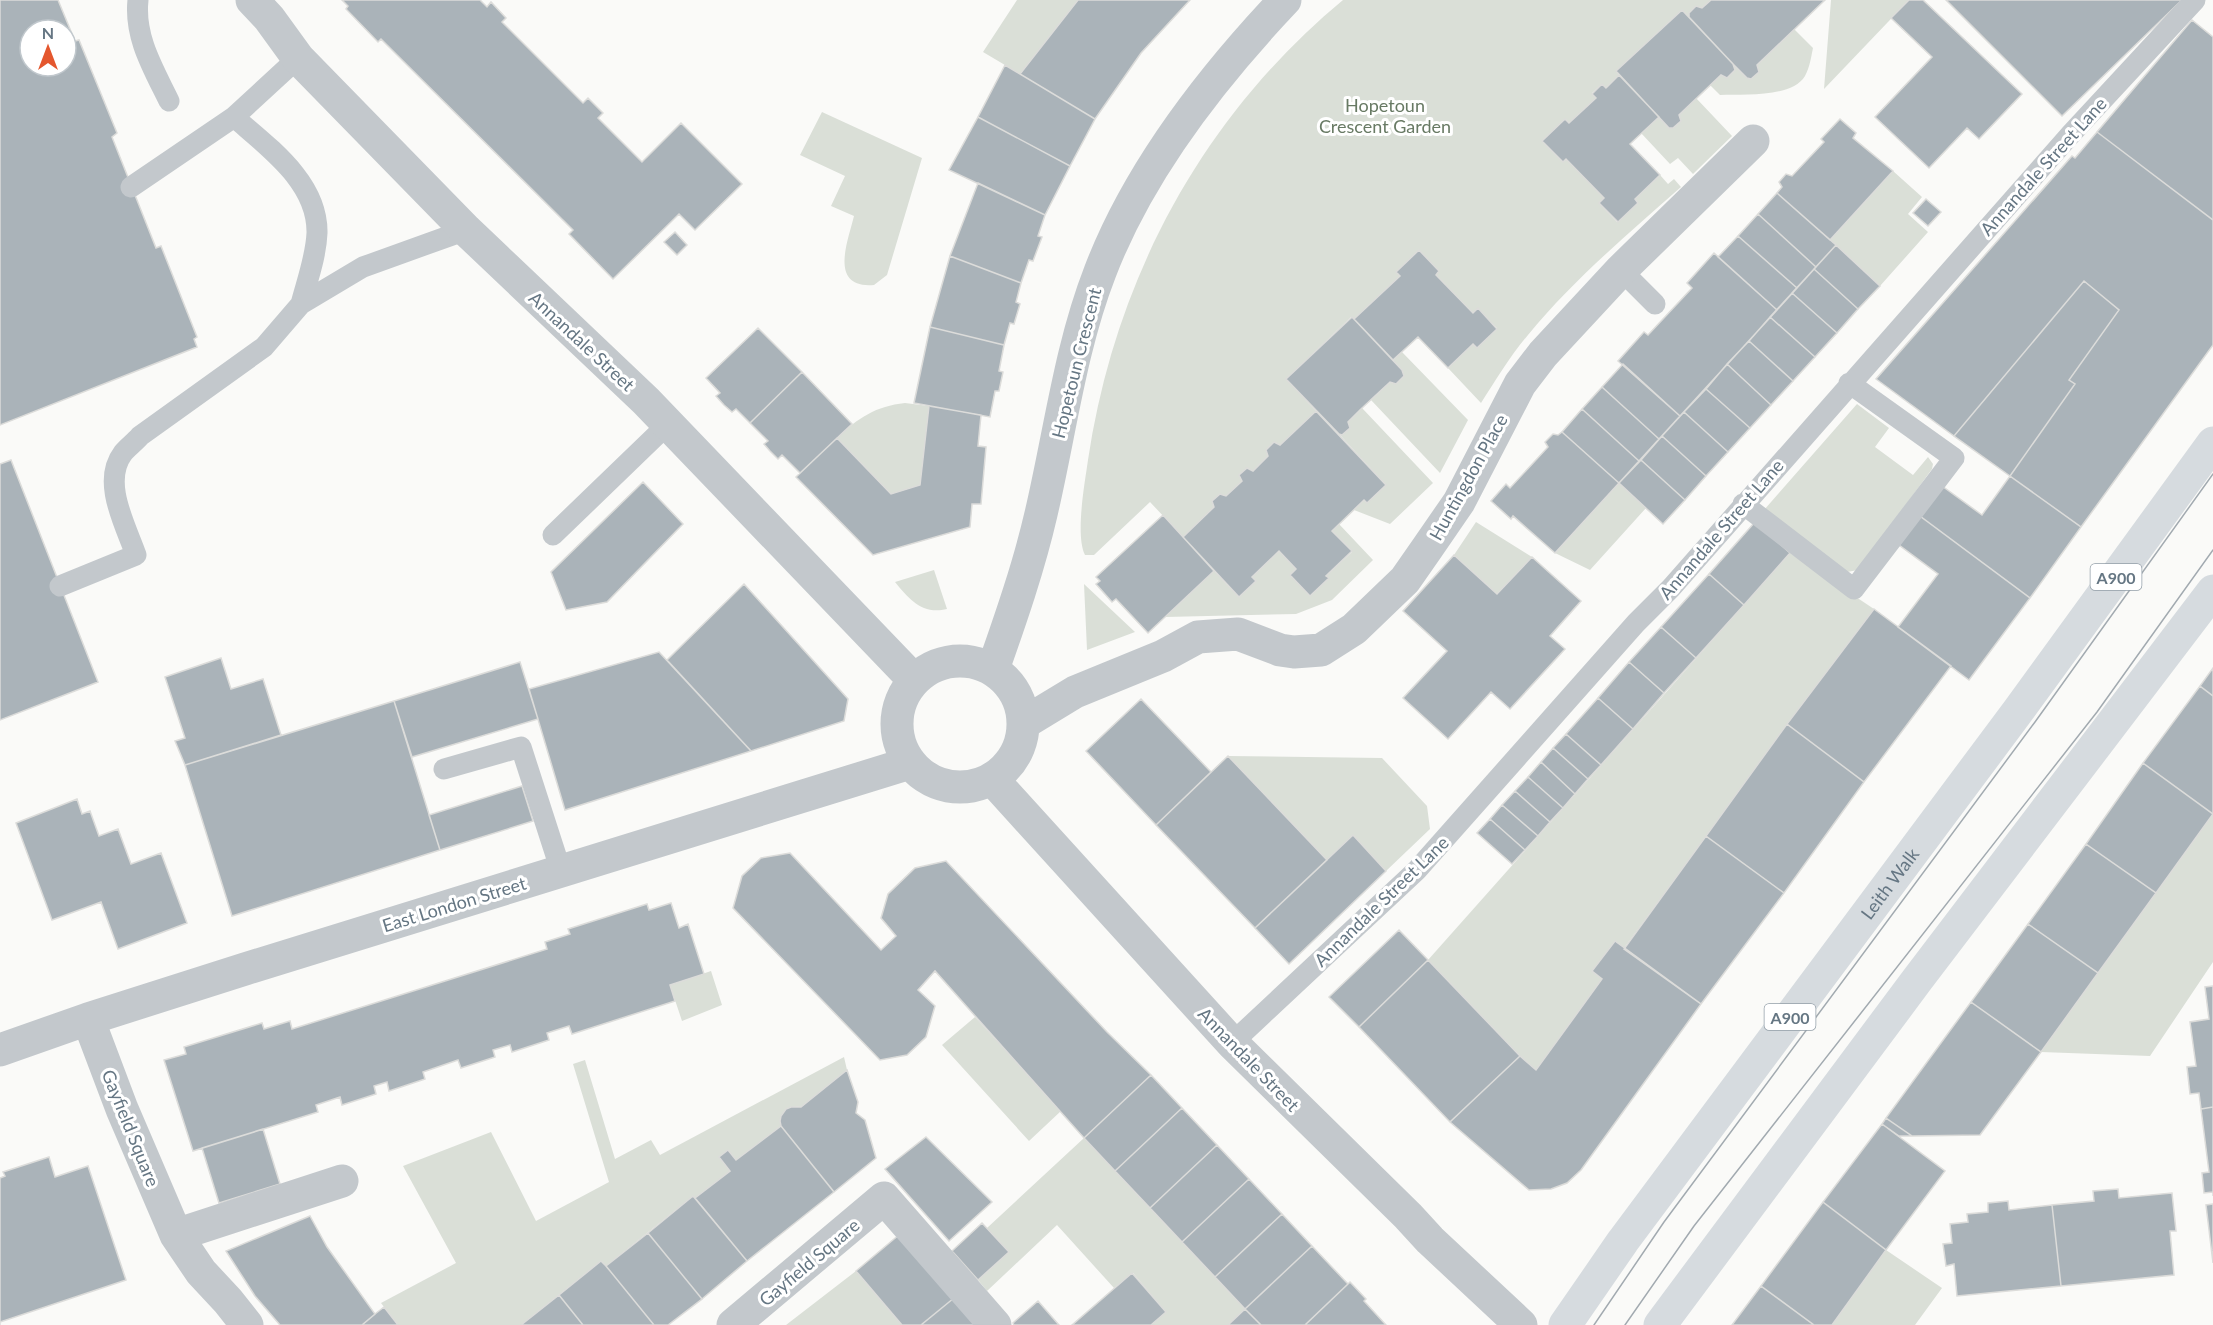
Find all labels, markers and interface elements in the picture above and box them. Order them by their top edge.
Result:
north arrow [18,18,78,78]
text: N [42,23,54,42]
street label: Annandale Street Lane [1975,92,2111,240]
park label: Hopetoun Crescent Garden [1319,94,1451,137]
street label: Hopetoun Crescent [1047,285,1105,441]
street label: Annandale Street [525,287,640,396]
street label: Huntingdon Place [1424,410,1512,544]
street label: Annandale Street Lane [1654,454,1788,604]
road number: A900 [2090,564,2142,590]
street label: Annandale Street Lane [1309,831,1453,971]
street label: Leith Walk [1856,843,1924,923]
street label: East London Street [379,872,529,936]
street label: Annandale Street [1194,1002,1305,1116]
road number: A900 [1764,1004,1816,1030]
street label: Gayfield Square [98,1066,164,1190]
street label: Gayfield Square [754,1214,864,1310]

